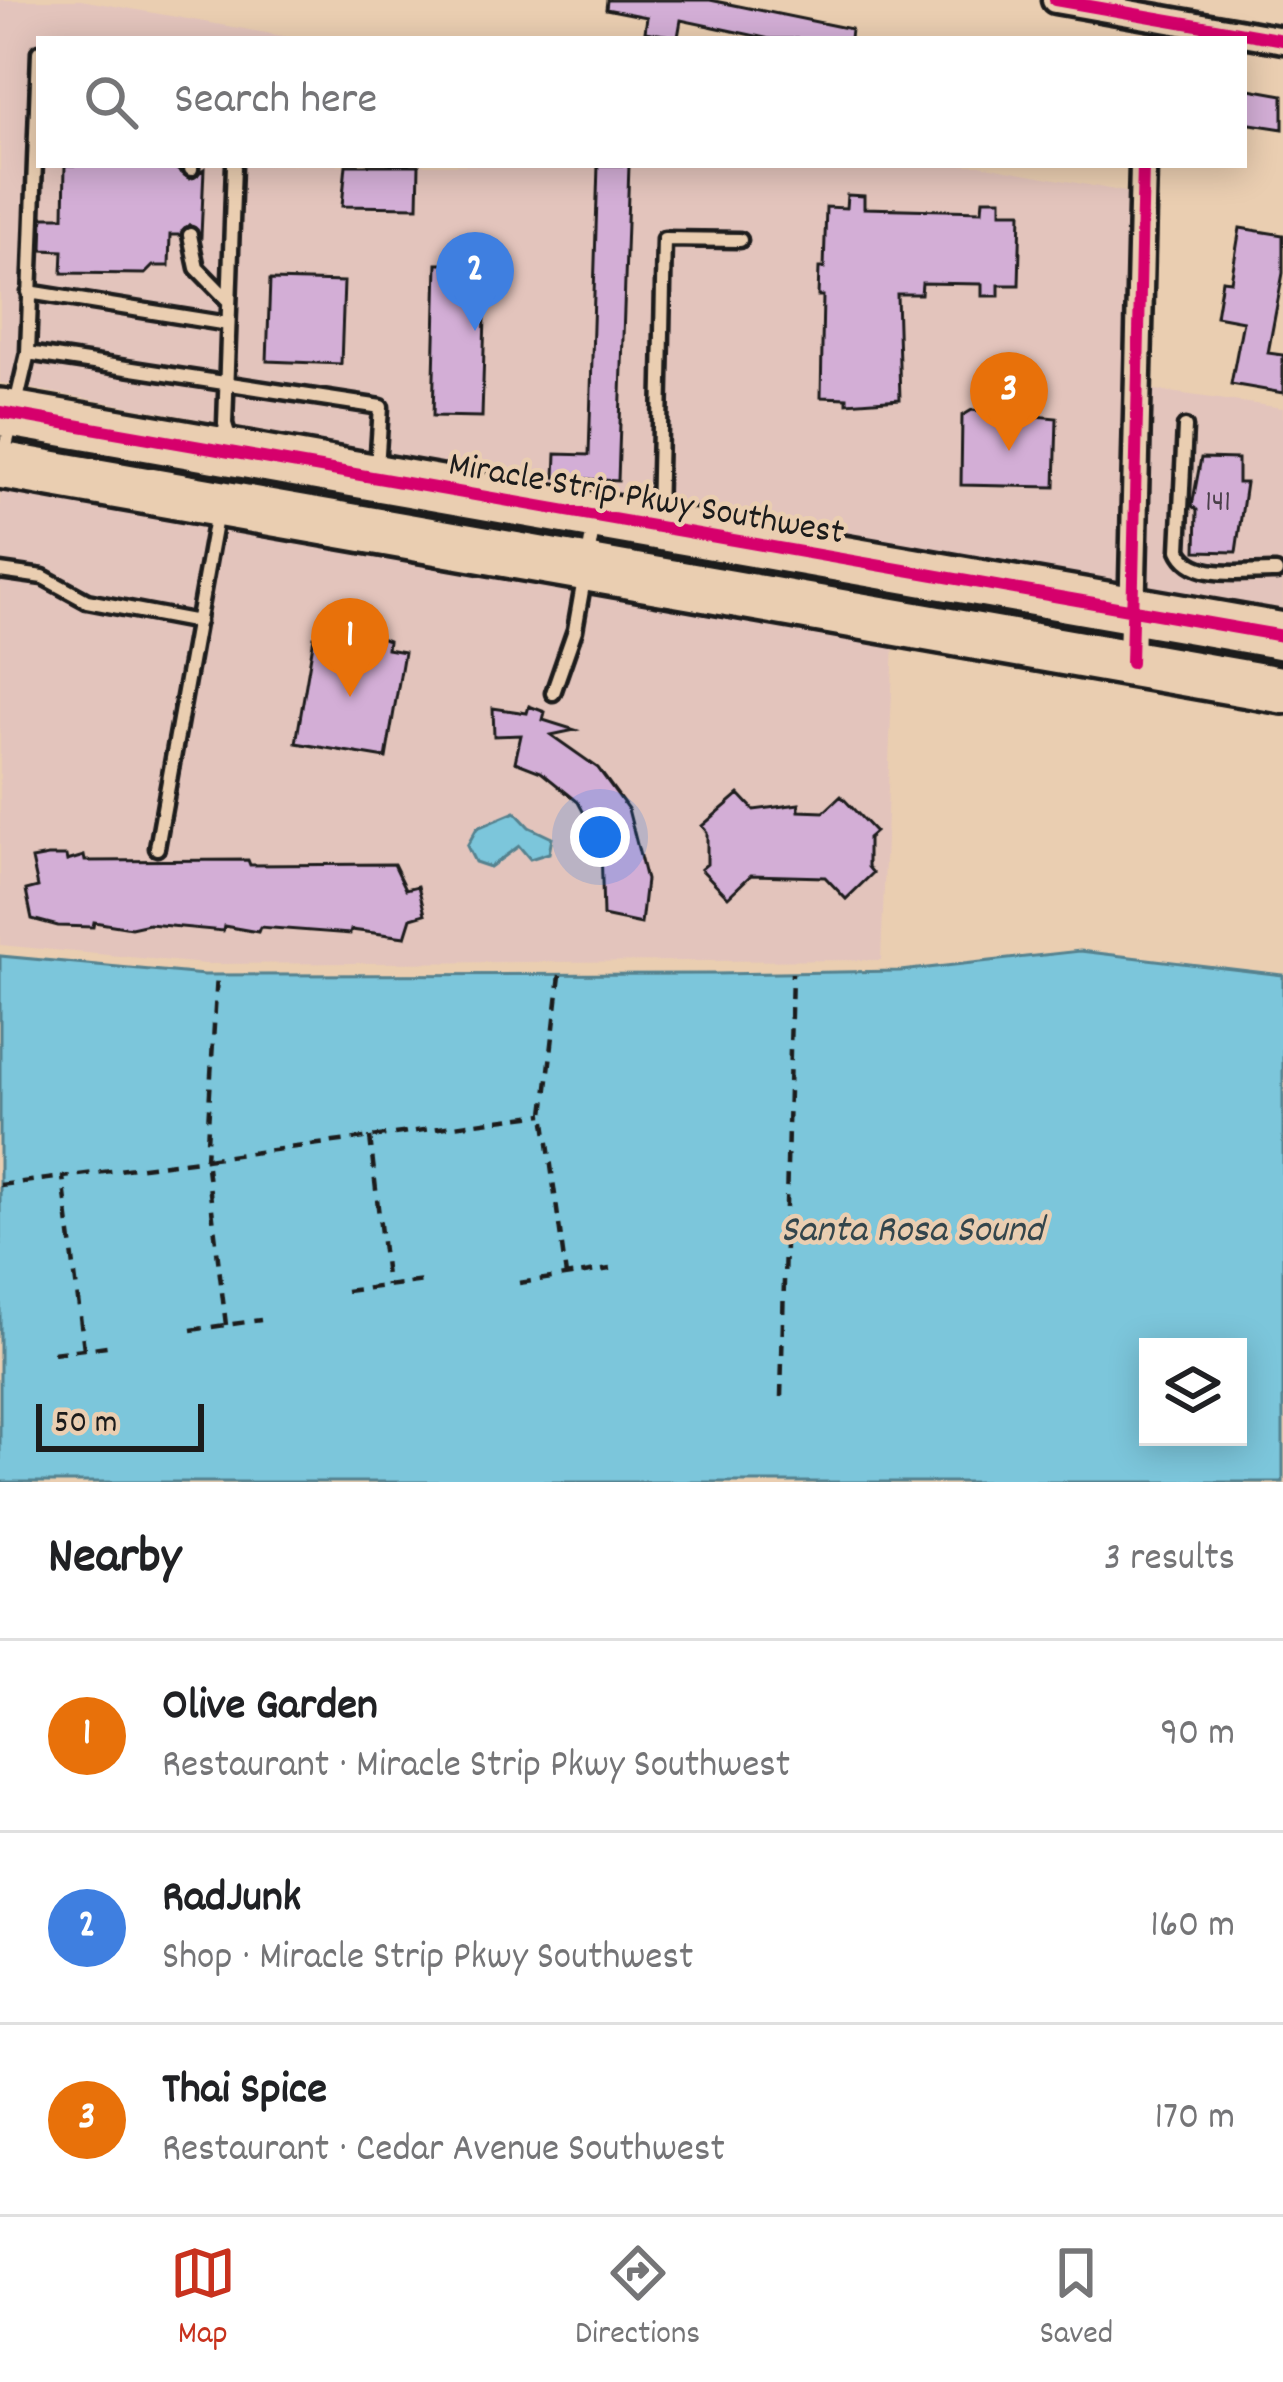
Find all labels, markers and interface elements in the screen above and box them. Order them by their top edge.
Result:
search box [36,36,1247,168]
icon: search [78,69,144,135]
text: Search here [174,70,377,134]
pin: 2 [436,232,514,331]
pin: 3 [970,352,1048,451]
street label: Miracle Strip Pkwy Southwest [444,441,848,561]
house number: 141 [1205,483,1231,526]
pin: 1 [311,598,389,697]
your location [570,807,630,867]
water label: Santa Rosa Sound [781,1205,1048,1260]
map controls [1139,1338,1247,1446]
button: layers [1139,1338,1247,1446]
scale bar [36,1398,204,1451]
text: 50 m [54,1401,118,1448]
text: Nearby [48,1524,181,1596]
text: 3 results [1104,1533,1235,1588]
text: Olive Garden [162,1676,378,1740]
text: 1 [83,1708,91,1763]
text: 90 m [1160,1708,1235,1763]
text: Restaurant · Miracle Strip Pkwy Southwest [162,1740,790,1795]
text: RadJunk [162,1868,301,1932]
text: 2 [78,1900,96,1955]
text: 160 m [1150,1900,1235,1955]
text: Shop · Miracle Strip Pkwy Southwest [162,1932,693,1987]
text: Thai Spice [162,2060,327,2124]
text: 3 [78,2092,96,2147]
text: 170 m [1155,2092,1235,2147]
text: Restaurant · Cedar Avenue Southwest [162,2124,725,2179]
tab: Map [170,2240,236,2359]
tab: Directions [575,2240,700,2359]
tab: Saved [1040,2240,1113,2359]

